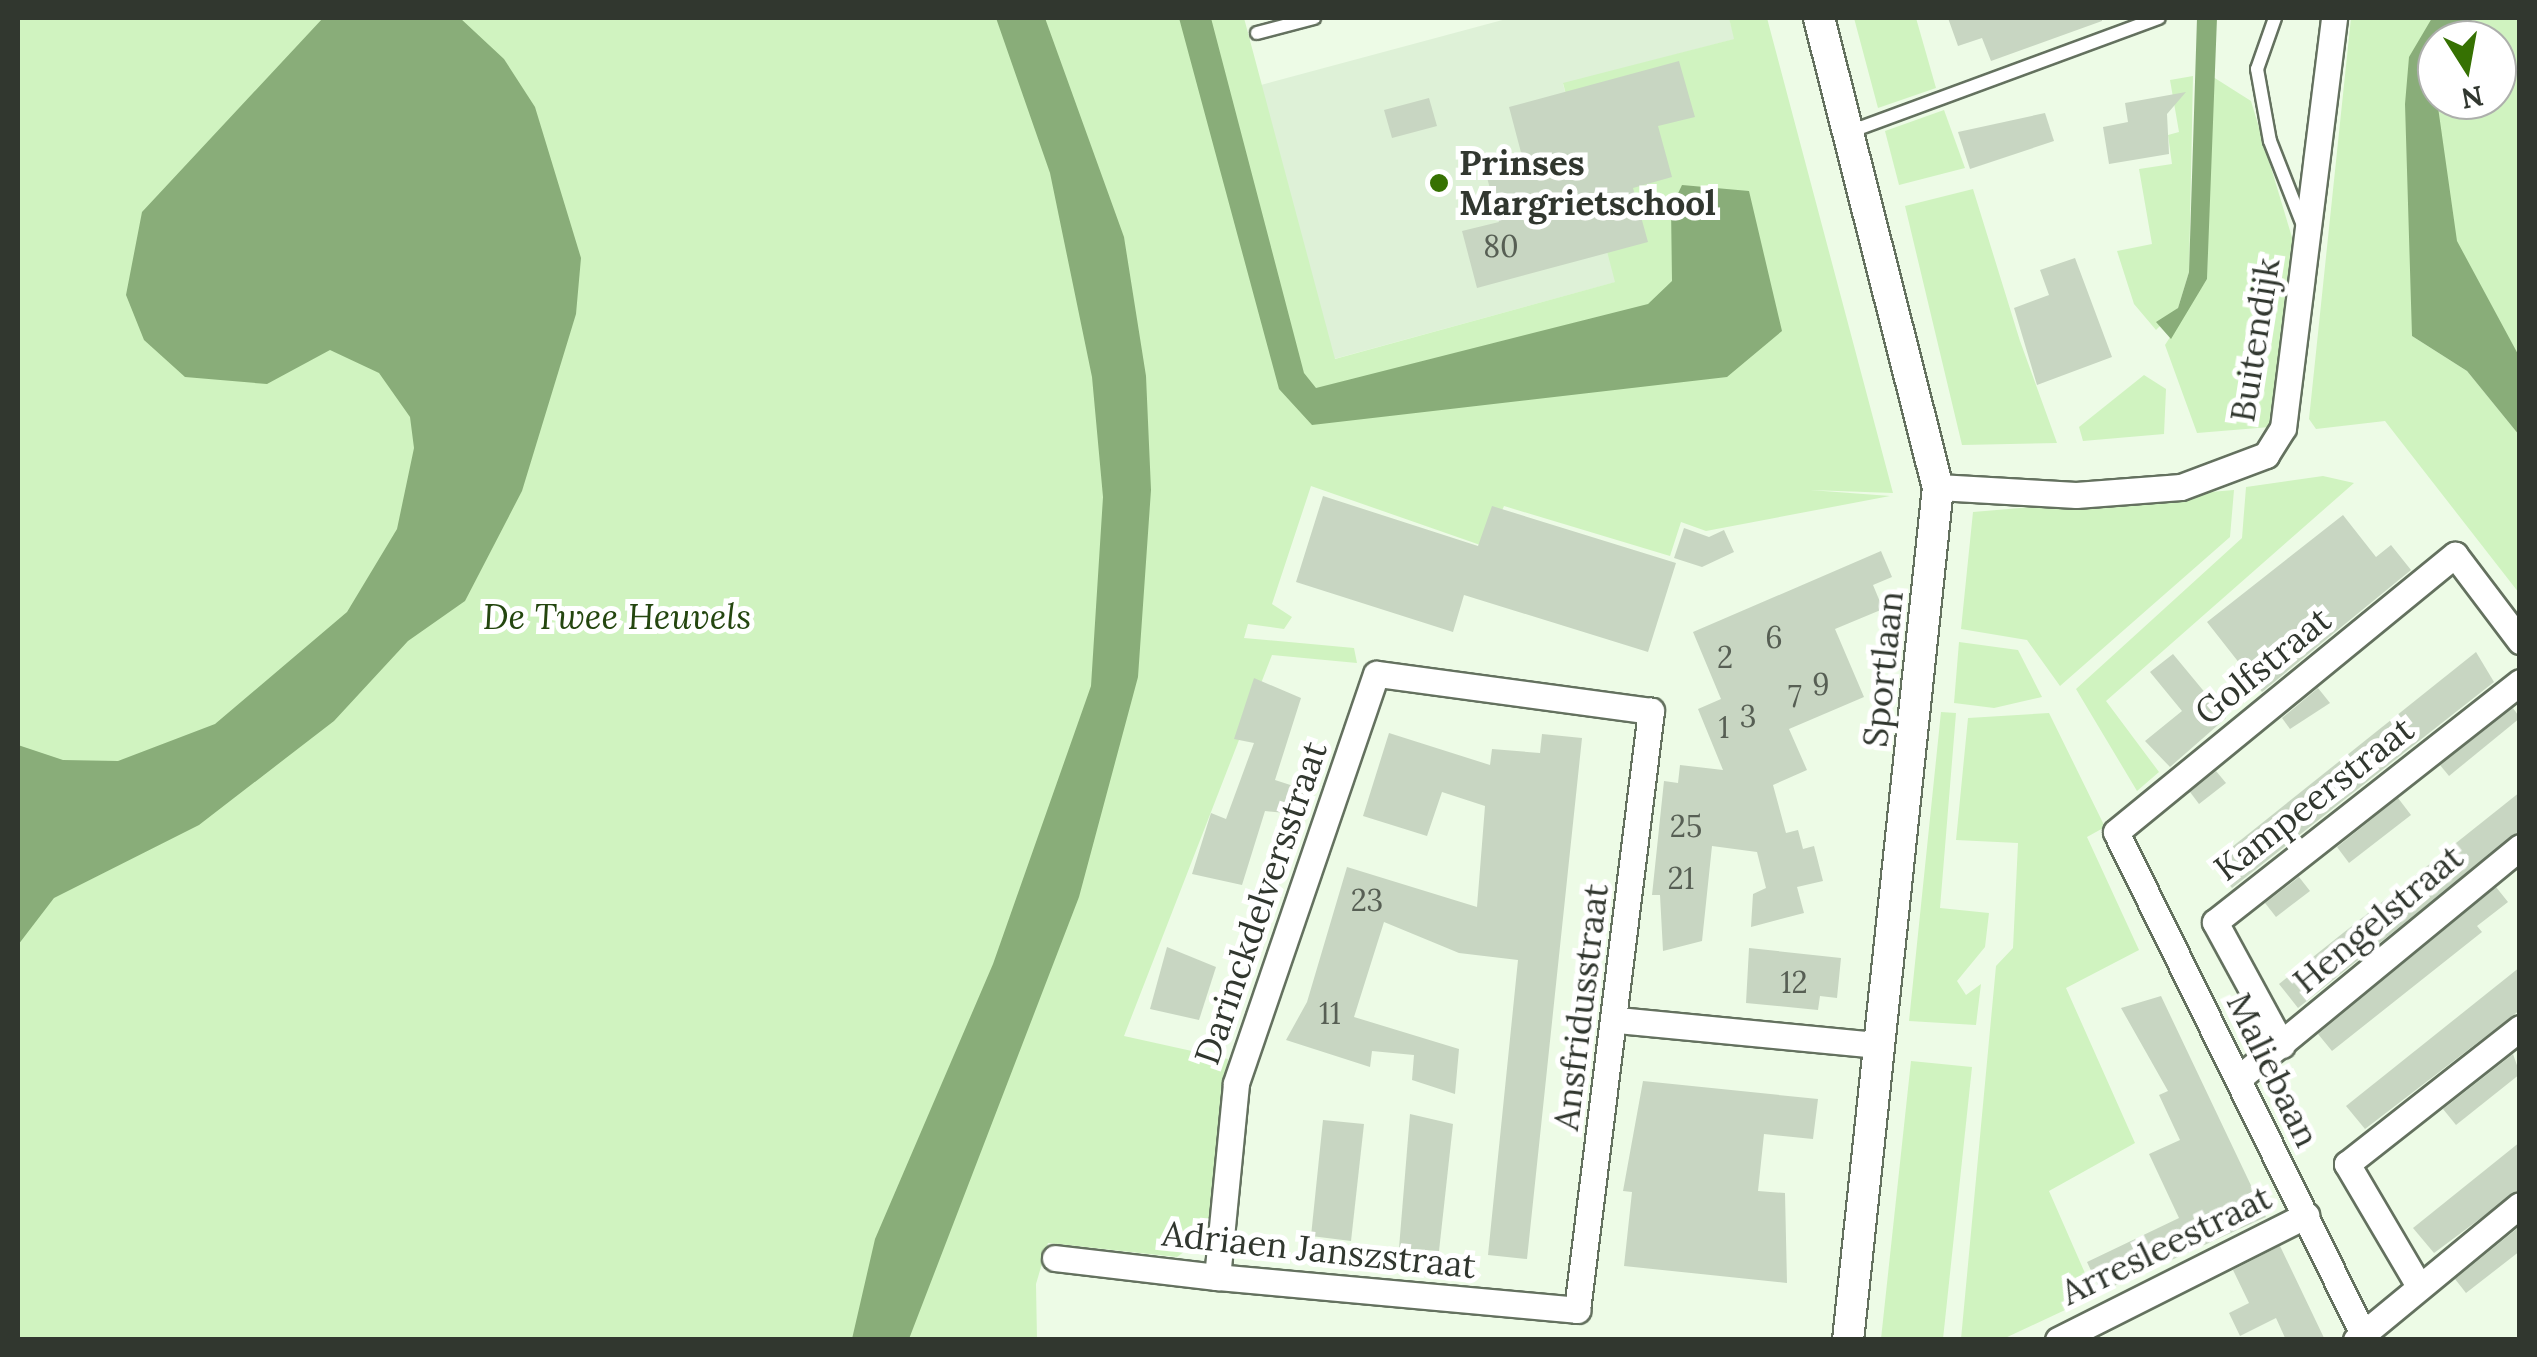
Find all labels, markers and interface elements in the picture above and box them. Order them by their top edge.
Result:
north arrow [2417,20,2517,120]
text: N [2458,78,2486,117]
place label: Prinses Margrietschool [1459,142,1716,224]
marker: Prinses Margrietschool [1428,172,1450,194]
house number: 80 [1483,228,1519,264]
street label: Buitendijk [2221,255,2289,425]
street label: Sportlaan [1854,589,1912,749]
park label: De Twee Heuvels [483,596,751,638]
street label: Golfstraat [2187,599,2339,733]
house number: 6 [1765,619,1783,655]
house number: 2 [1717,639,1733,675]
house number: 9 [1812,666,1830,702]
house number: 7 [1788,678,1802,714]
house number: 3 [1740,698,1756,734]
street label: Kampeerstraat [2206,708,2422,890]
house number: 1 [1719,709,1729,745]
street label: Darinckdelversstraat [1186,736,1336,1070]
house number: 25 [1670,808,1702,844]
street label: Hengelstraat [2285,836,2471,1002]
house number: 21 [1667,860,1695,896]
street label: Ansfridusstraat [1545,881,1617,1133]
house number: 23 [1351,882,1383,918]
house number: 12 [1780,964,1808,1000]
street label: Maliebaan [2218,986,2328,1154]
house number: 11 [1319,995,1341,1031]
street label: Arresleestraat [2054,1176,2278,1314]
street label: Adriaen Janszstraat [1160,1213,1478,1287]

